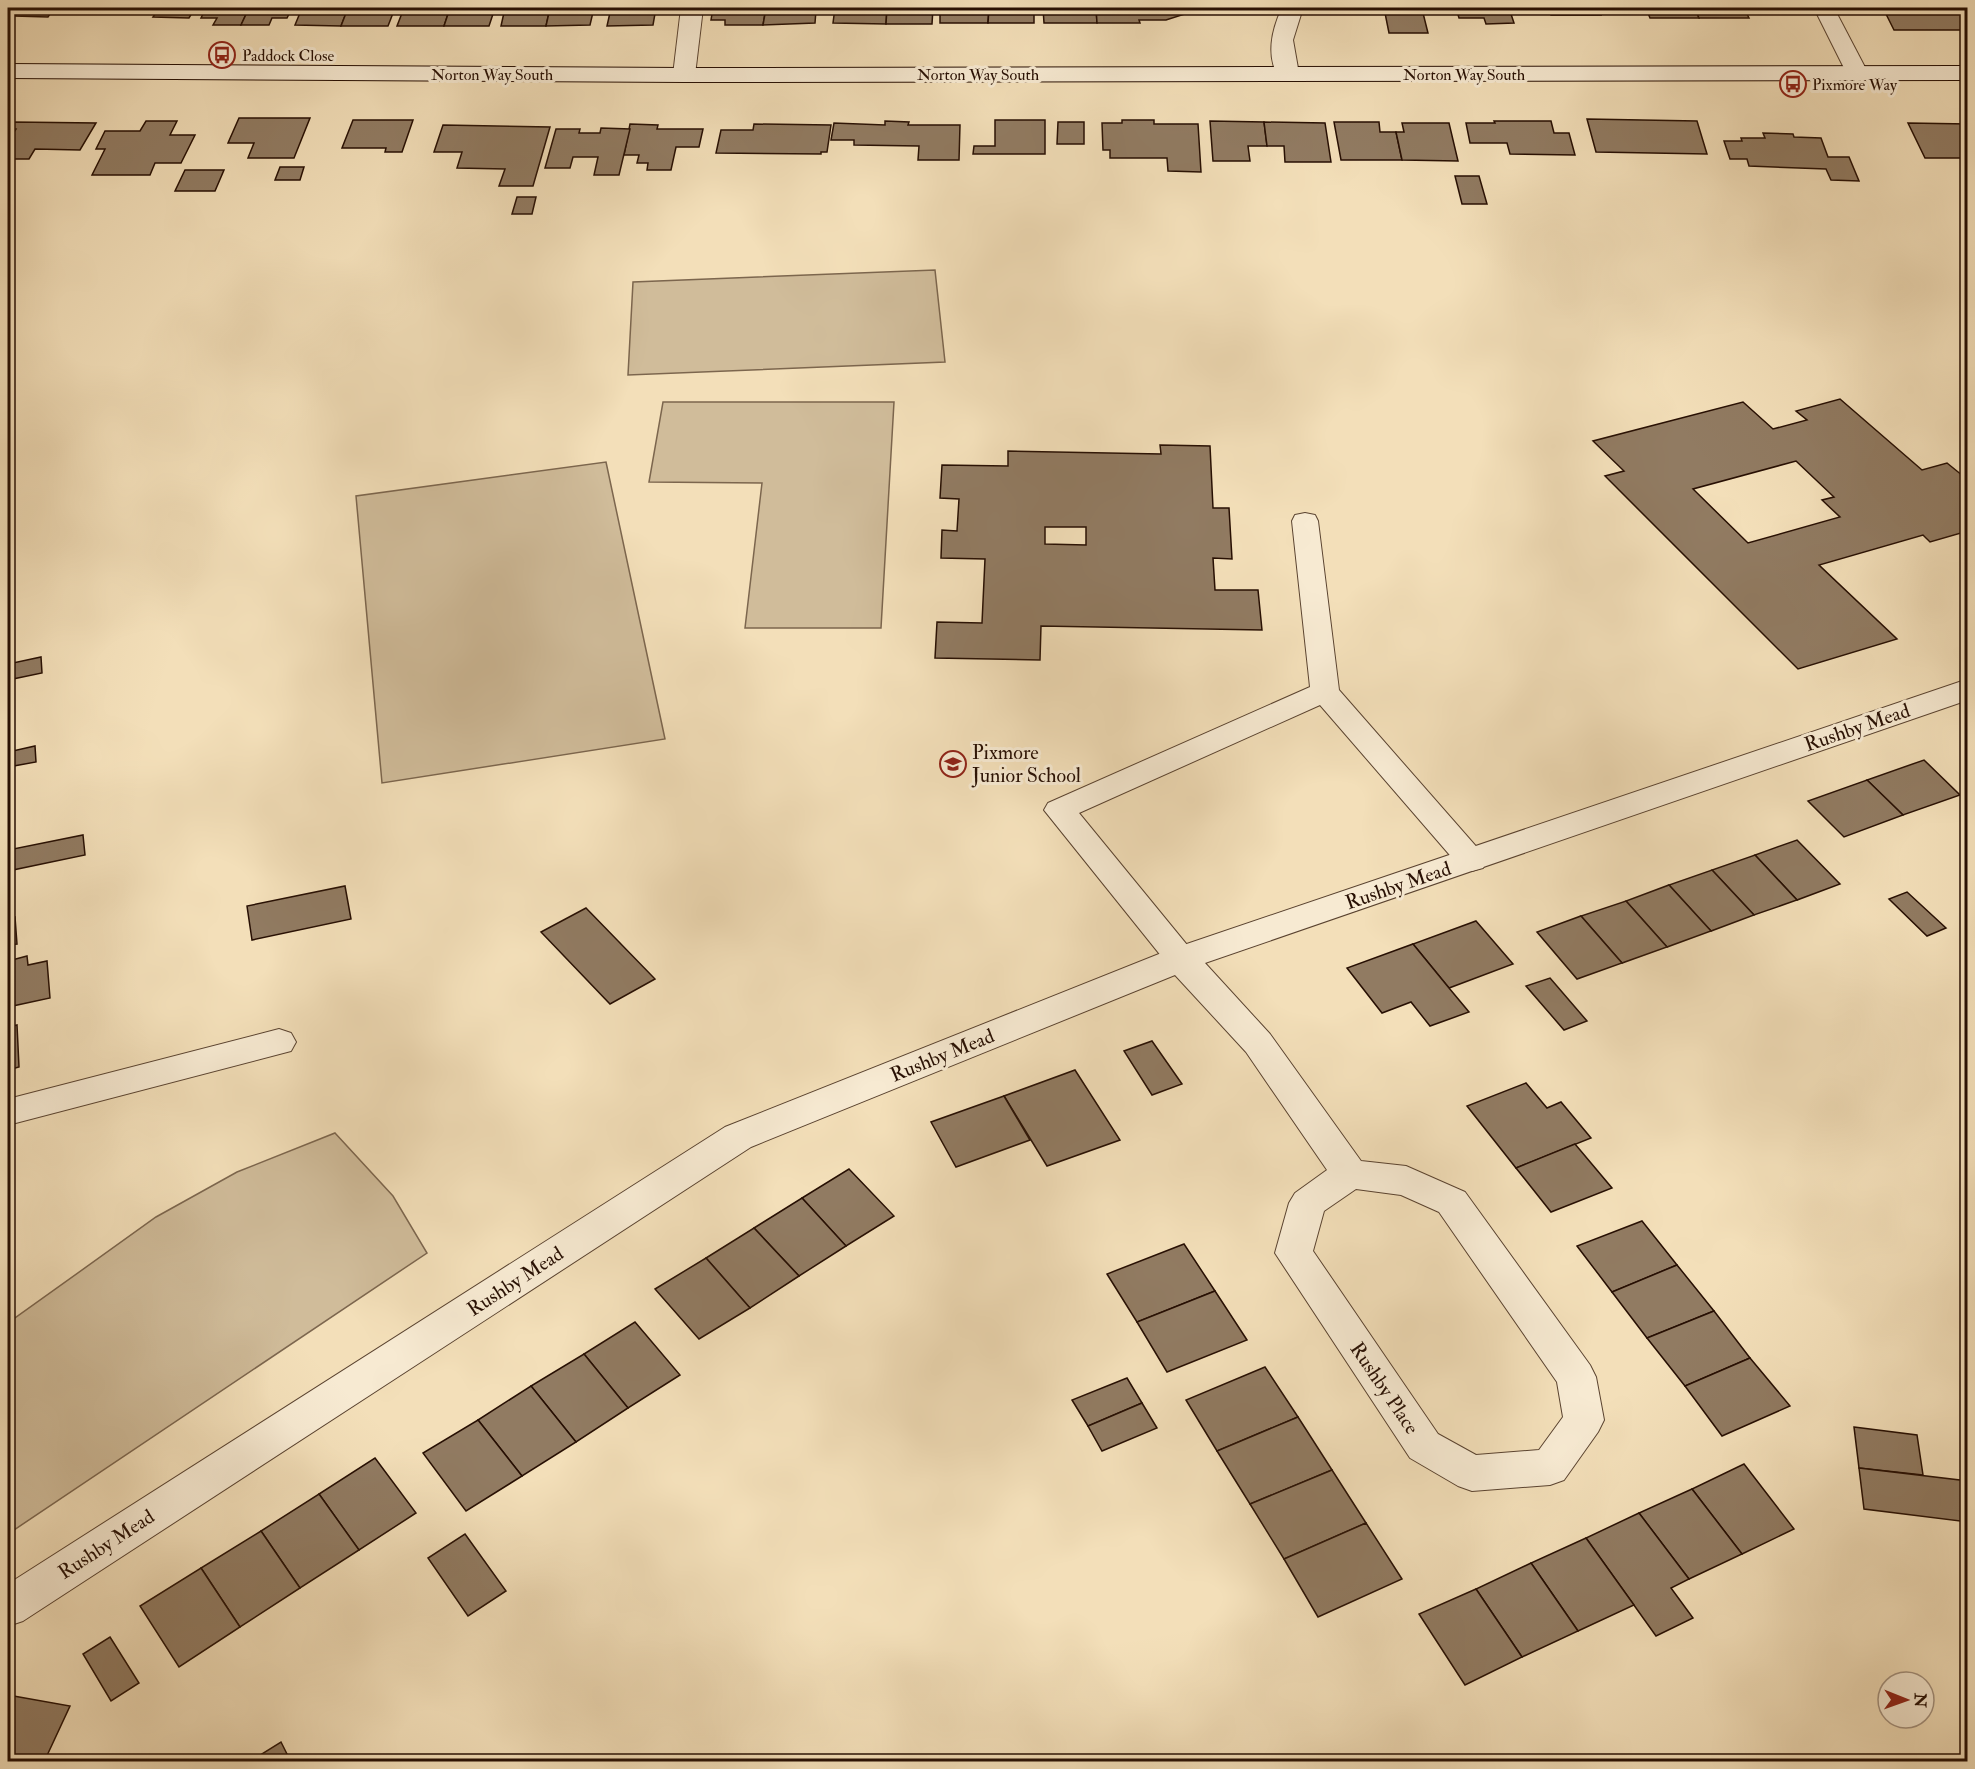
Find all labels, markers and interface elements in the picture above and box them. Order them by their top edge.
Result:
bus stop icon: Paddock Close [207,40,237,70]
place label: Paddock Close [242,46,334,66]
street label: Norton Way South [431,65,554,85]
street label: Norton Way South [917,65,1040,85]
street label: Norton Way South [1403,65,1526,85]
bus stop icon: Pixmore Way [1778,69,1808,99]
place label: Pixmore Way [1812,75,1898,95]
street label: Rushby Mead [1801,698,1913,757]
place label: Pixmore Junior School [971,740,1081,788]
school or university icon: Pixmore Junior School [938,749,968,779]
street label: Rushby Mead [1342,856,1454,915]
street label: Rushby Mead [887,1023,998,1088]
street label: Rushby Mead [462,1241,568,1322]
street label: Rushby Place [1345,1337,1425,1439]
street label: Rushby Mead [53,1504,159,1585]
north arrow [1876,1670,1936,1730]
text: N [1910,1692,1930,1708]

